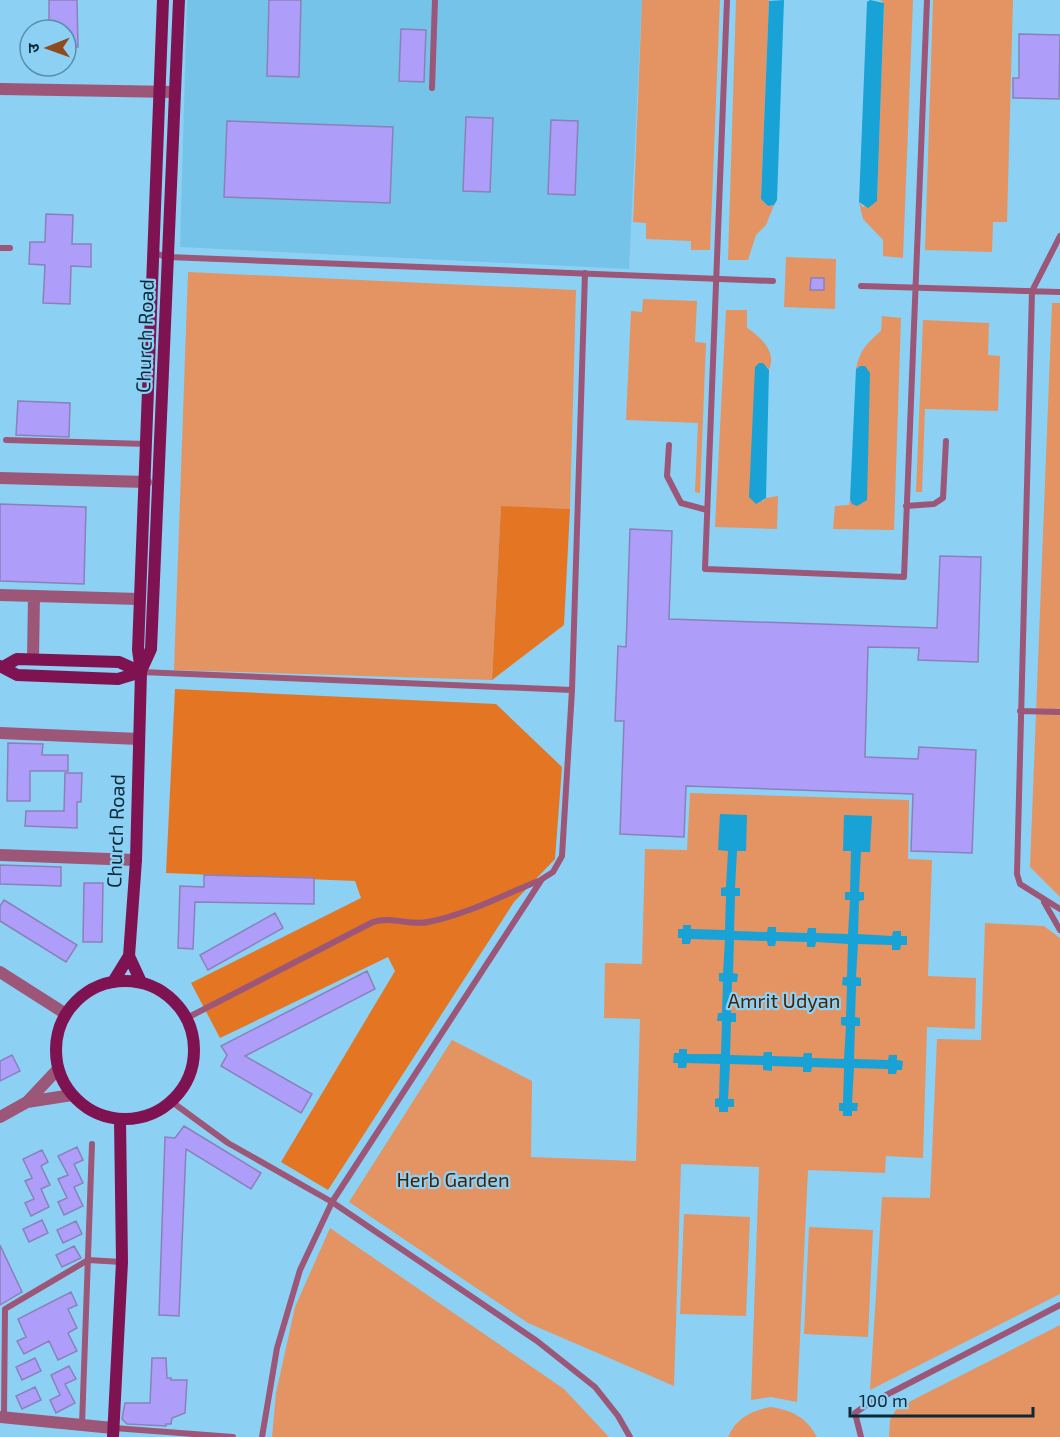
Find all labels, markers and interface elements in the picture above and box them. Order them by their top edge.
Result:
north arrow [18,18,78,78]
text: उ [23,43,42,53]
street label: Church Road [130,279,158,393]
street label: Church Road [101,774,129,888]
park label: Amrit Udyan [728,988,840,1012]
park label: Herb Garden [396,1167,510,1191]
scale bar [850,1380,1033,1418]
text: 100 m [859,1389,908,1411]

